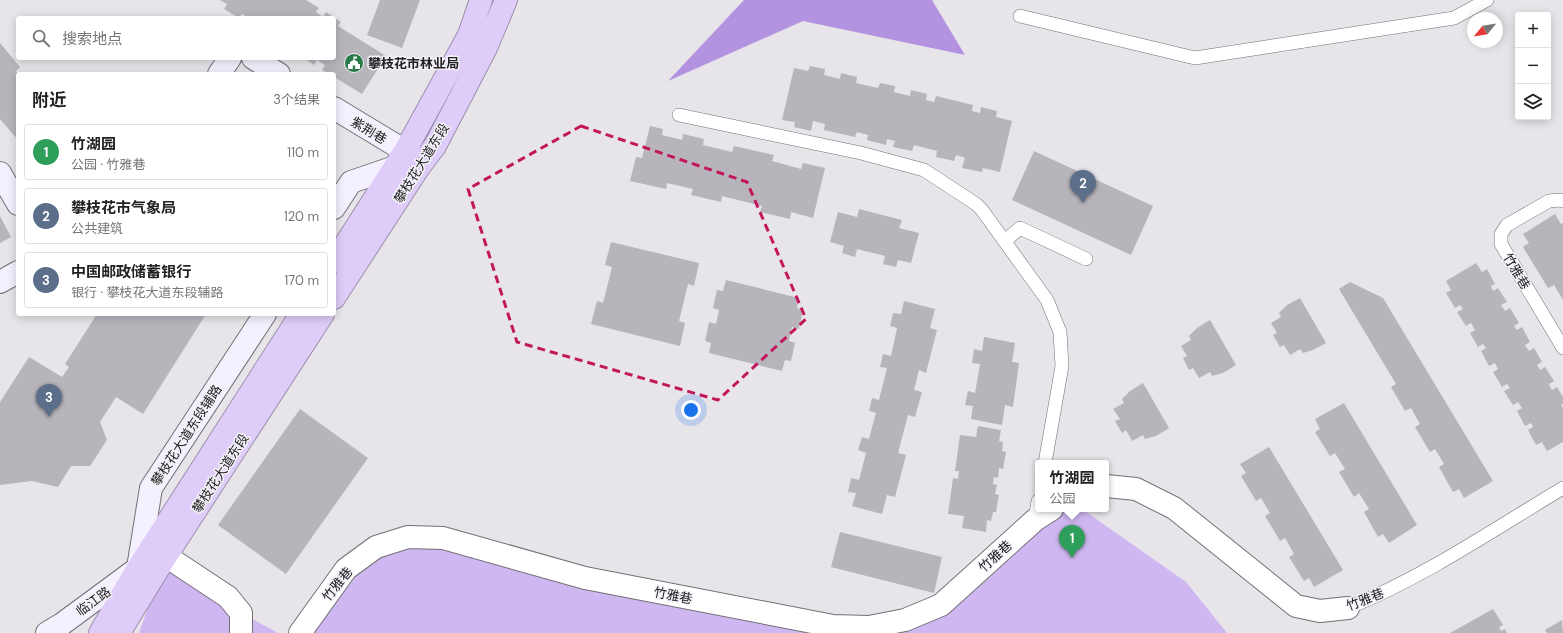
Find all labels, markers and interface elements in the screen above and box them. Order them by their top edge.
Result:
north arrow [1467,12,1503,48]
map controls [1515,12,1551,120]
button: + [1515,12,1551,48]
search box [16,16,336,60]
icon: search [30,27,52,49]
text: 搜索地点 [62,29,122,49]
button: − [1515,48,1551,84]
public building icon: 攀枝花市林业局 [343,52,365,74]
place label: 攀枝花市林业局 [368,55,459,72]
button: layers [1515,84,1551,120]
text: 附近 [32,89,66,111]
text: 3个结果 [273,91,320,108]
street label: 紫荆巷 [348,113,390,148]
street label: 攀枝花大道东段 [390,120,453,206]
text: 竹湖园 [71,134,116,154]
text: 1 [44,144,48,161]
text: 110 m [287,144,319,161]
text: 公园 · 竹雅巷 [71,156,146,173]
pin: 2 [1070,170,1096,203]
text: 攀枝花市气象局 [71,198,176,218]
text: 2 [42,208,50,225]
text: 120 m [284,208,319,225]
text: 公共建筑 [71,220,123,237]
street label: 竹雅巷 [1499,250,1534,292]
text: 中国邮政储蓄银行 [71,262,191,282]
text: 3 [42,272,50,289]
text: 170 m [284,272,319,289]
text: 银行 · 攀枝花大道东段辅路 [71,284,224,301]
street label: 攀枝花大道东段辅路 [148,382,224,488]
pin: 3 [36,384,62,417]
your location [681,400,701,420]
street label: 攀枝花大道东段 [189,431,251,515]
popup [1035,460,1109,512]
text: 竹湖园 [1049,468,1095,488]
text: 公园 [1049,490,1076,507]
pin: 1 [1059,525,1085,558]
street label: 竹雅巷 [975,537,1016,576]
street label: 竹雅巷 [319,564,356,605]
street label: 临江路 [73,583,114,620]
street label: 竹雅巷 [652,583,694,608]
street label: 竹雅巷 [1344,585,1386,614]

